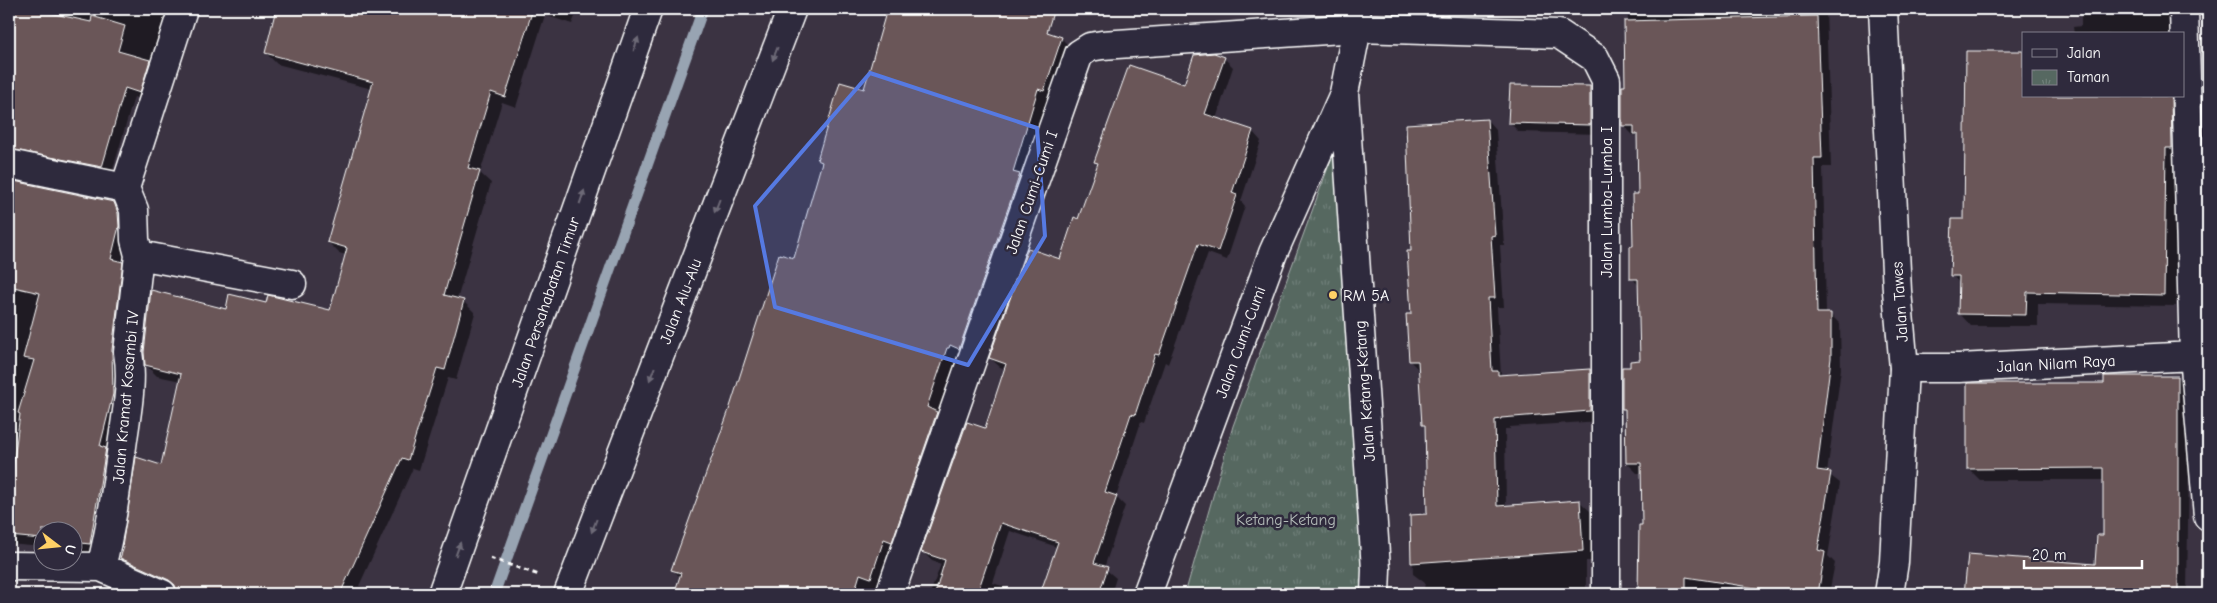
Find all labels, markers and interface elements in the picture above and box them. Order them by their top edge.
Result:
legend [2022,32,2184,98]
one-way arrow [632,36,640,51]
text: Jalan [2067,44,2101,62]
one-way arrow [770,47,778,61]
text: Taman [2067,68,2110,86]
street label: Jalan Lumba-Lumba I [1598,126,1616,278]
street label: Jalan Cumi-Cumi I [1002,128,1062,256]
one-way arrow [578,189,586,204]
one-way arrow [712,199,720,213]
street label: Jalan Persahabatan Timur [508,214,584,390]
street label: Jalan Alu-Alu [656,256,705,347]
street label: Jalan Tawes [1888,261,1912,343]
street label: Jalan Cumi-Cumi [1212,284,1270,401]
place label: RM 5A [1343,287,1389,305]
marker: RM 5A [1327,289,1339,301]
street label: Jalan Kramat Kosambi IV [109,309,143,485]
street label: Jalan Ketang-Ketang [1351,320,1379,462]
street label: Jalan Nilam Raya [1996,352,2116,376]
one-way arrow [648,367,656,382]
park label: Ketang-Ketang [1236,511,1336,529]
one-way arrow [590,519,598,534]
north arrow [32,520,82,570]
scale bar [2024,538,2142,570]
one-way arrow [455,541,462,556]
text: U [61,543,79,556]
text: 20 m [2032,546,2066,564]

